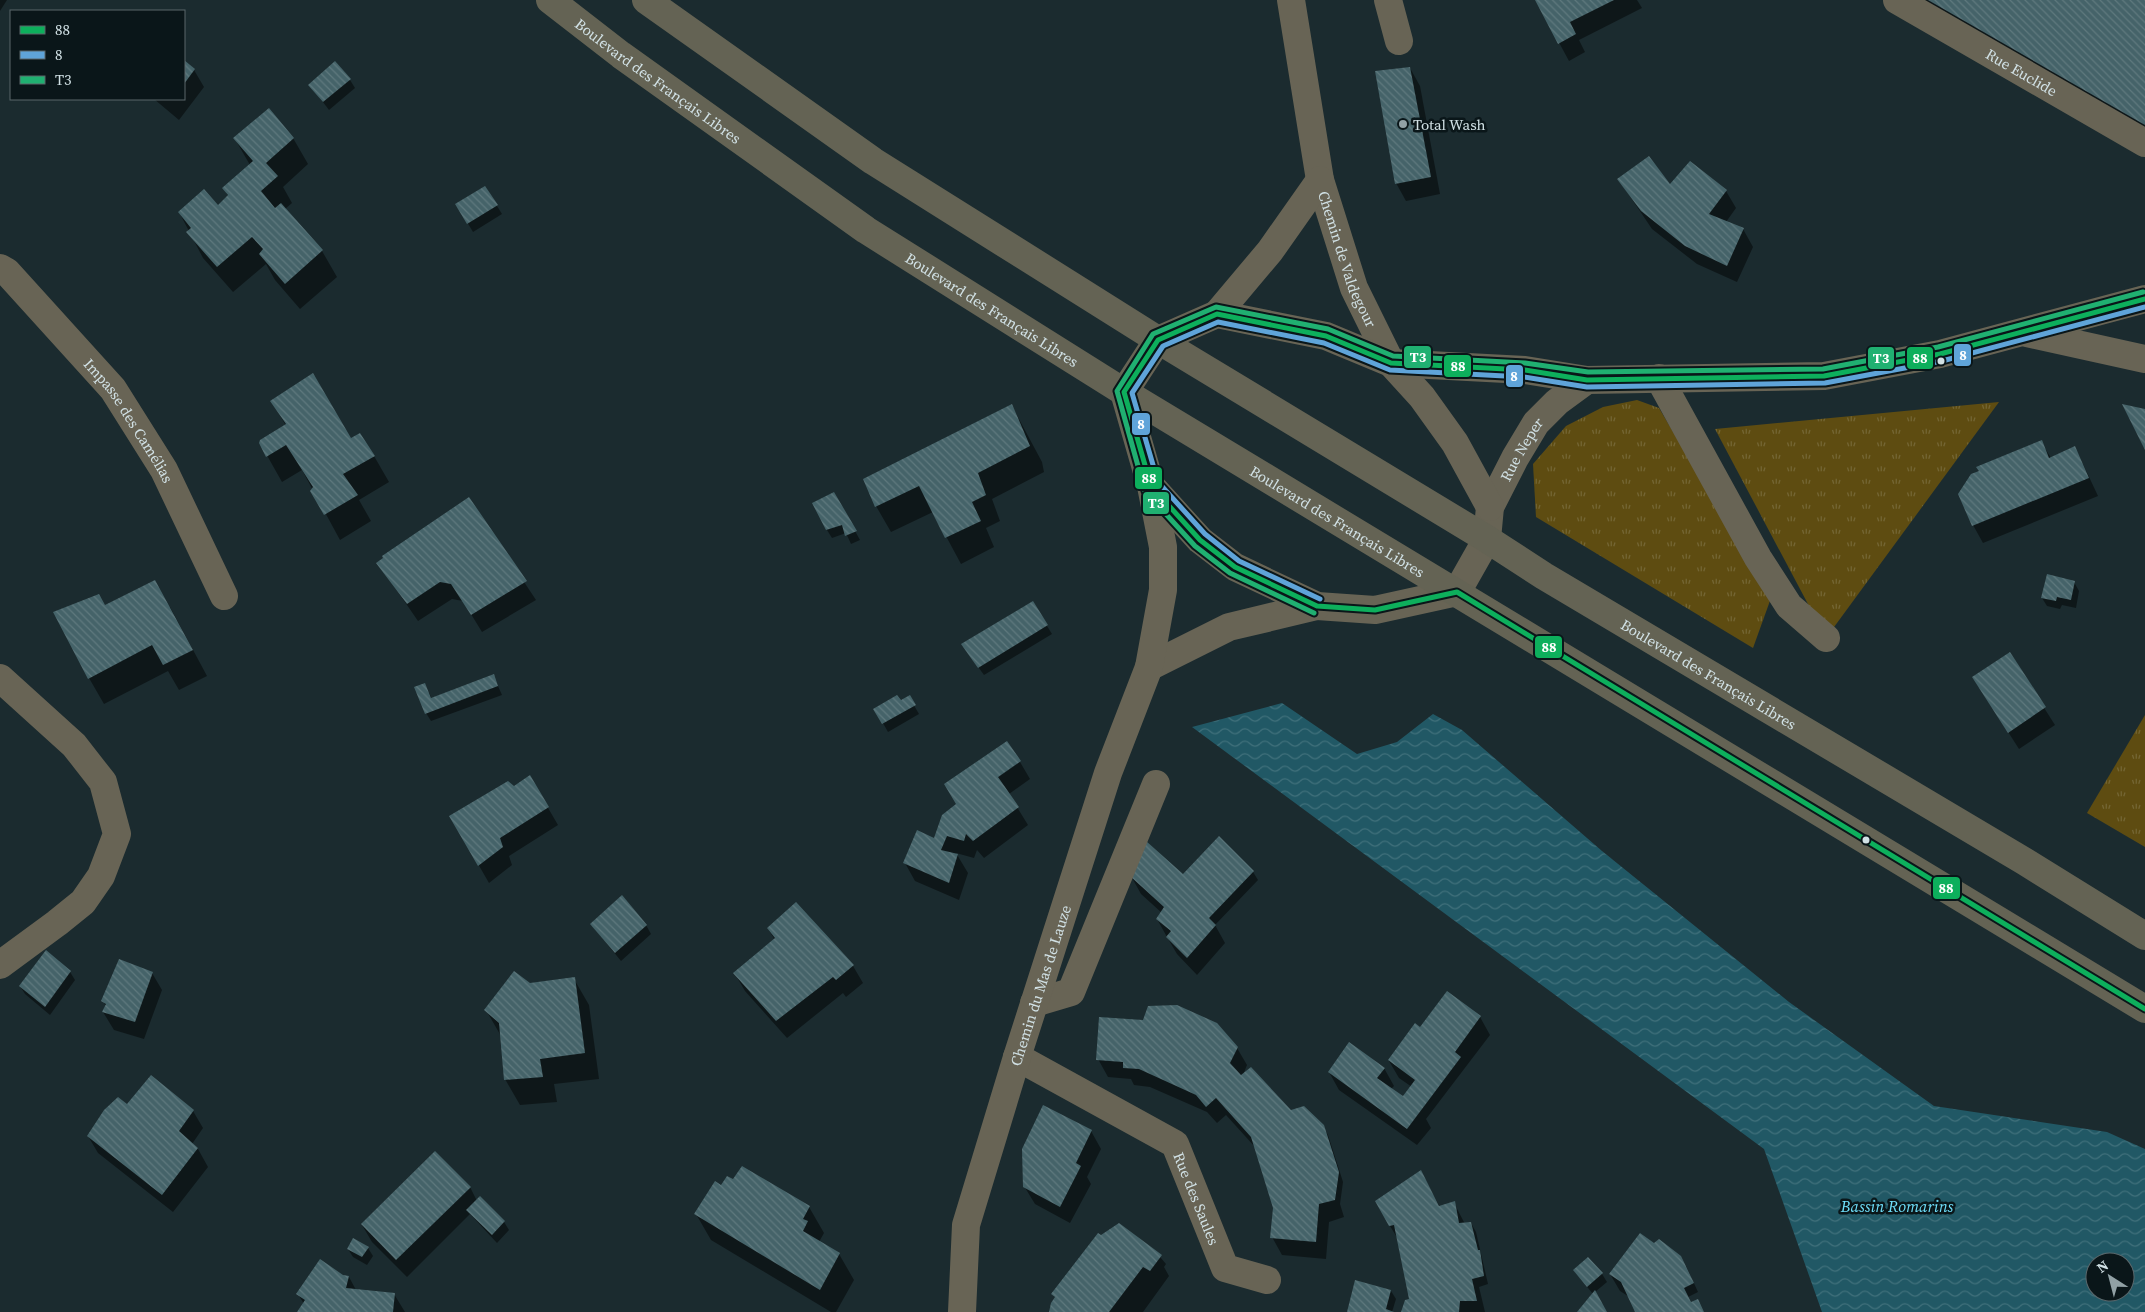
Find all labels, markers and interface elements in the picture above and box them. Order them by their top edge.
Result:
legend [10,10,185,100]
street label: Boulevard des Français Libres [571,13,746,148]
text: 88 [55,19,70,40]
street label: Rue Euclide [1982,43,2062,101]
text: 8 [55,44,63,65]
text: T3 [55,69,72,90]
place label: Total Wash [1413,114,1486,135]
marker: Total Wash [1397,118,1409,130]
street label: Chemin de Valdegour [1313,188,1382,331]
street label: Boulevard des Français Libres [902,247,1083,372]
line badge: 8 [1953,343,1972,367]
line badge: T3 [1403,345,1432,369]
text: 8 [1959,345,1967,365]
line badge: T3 [1867,346,1895,370]
line badge: 88 [1906,346,1934,370]
text: T3 [1410,347,1427,367]
text: T3 [1873,348,1890,368]
text: 88 [1912,348,1928,368]
street label: Impasse des Camélias [79,354,179,486]
line badge: 88 [1443,354,1472,378]
text: 88 [1450,356,1466,376]
unlabelled marker [1936,356,1946,366]
line badge: 8 [1505,364,1524,388]
text: 8 [1510,366,1518,386]
street label: Rue Neper [1495,411,1548,484]
line badge: 8 [1131,412,1151,436]
text: 8 [1137,414,1145,434]
street label: Boulevard des Français Libres [1246,460,1429,582]
line badge: 88 [1134,466,1163,490]
text: 88 [1141,468,1157,488]
line badge: T3 [1142,491,1170,515]
text: T3 [1148,493,1165,513]
street label: Boulevard des Français Libres [1617,614,1800,734]
line badge: 88 [1534,635,1563,659]
text: 88 [1541,637,1557,657]
unlabelled marker [1861,835,1871,845]
line badge: 88 [1932,876,1961,900]
text: 88 [1938,878,1954,898]
street label: Chemin du Mas de Lauze [1004,902,1076,1068]
street label: Rue des Saules [1169,1149,1225,1248]
water label: Bassin Romarins [1840,1195,1954,1217]
north arrow [2085,1252,2135,1302]
text: N [2092,1255,2112,1278]

